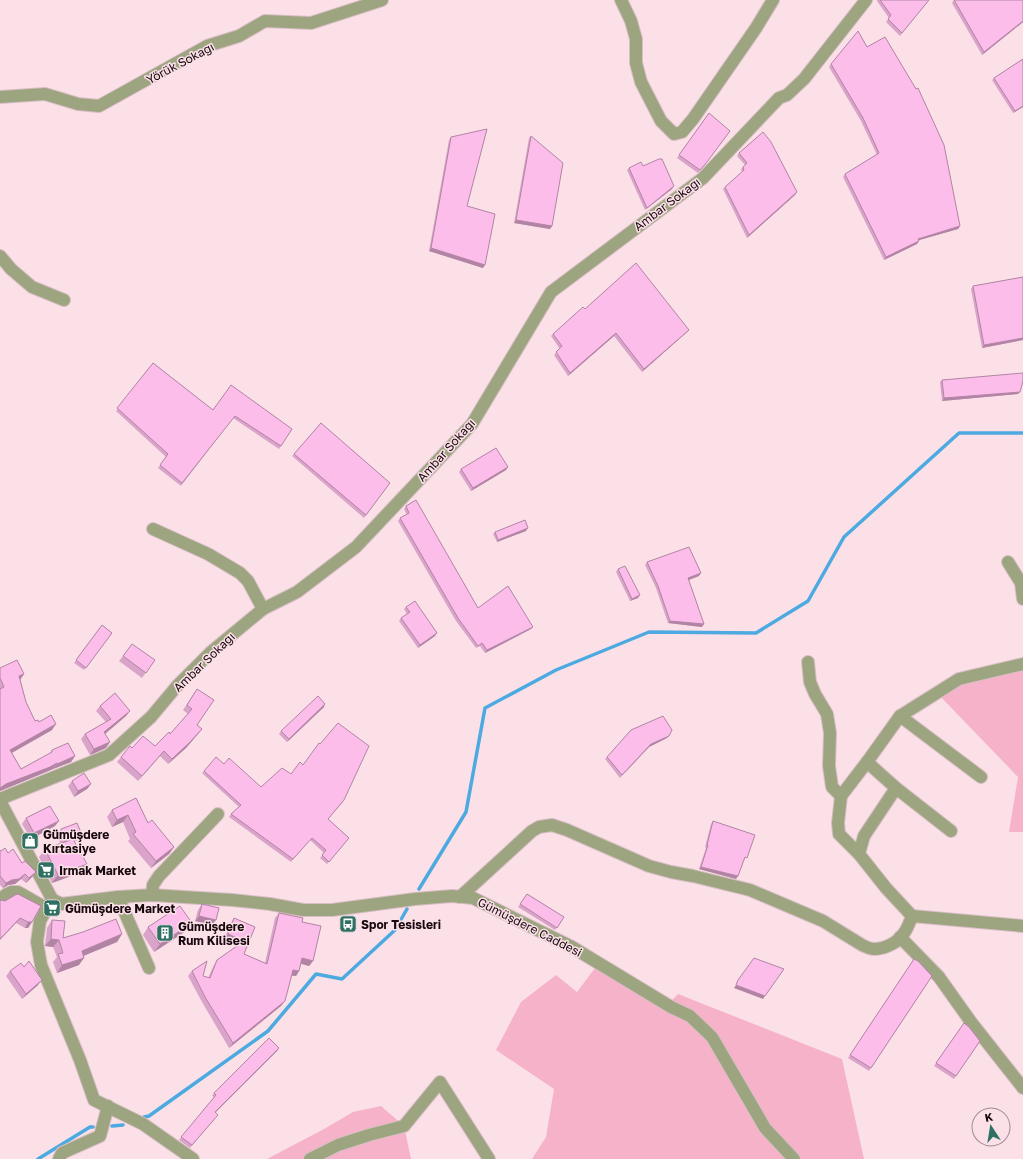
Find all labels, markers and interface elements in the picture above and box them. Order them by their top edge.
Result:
street label: Yörük Sokağı [144,39,216,87]
street label: Ambar Sokağı [631,174,703,234]
street label: Ambar Sokağı [414,415,478,485]
street label: Ambar Sokağı [170,629,238,695]
place label: Gümüşdere Kırtasiye [43,827,109,856]
shop icon: Gümüşdere Kırtasiye [20,831,40,851]
supermarket icon: Irmak Market [36,860,56,880]
place label: Irmak Market [59,863,136,878]
street label: Gümüşdere Caddesi [475,894,585,960]
supermarket icon: Gümüşdere Market [42,898,62,918]
place label: Gümüşdere Market [65,901,175,916]
bus stop icon: Spor Tesisleri [338,914,358,934]
place label: Spor Tesisleri [361,917,441,932]
place label: Gümüşdere Rum Kilisesi [178,919,250,948]
building icon: Gümüşdere Rum Kilisesi [155,923,175,943]
north arrow [971,1107,1011,1147]
text: K [984,1110,994,1124]

